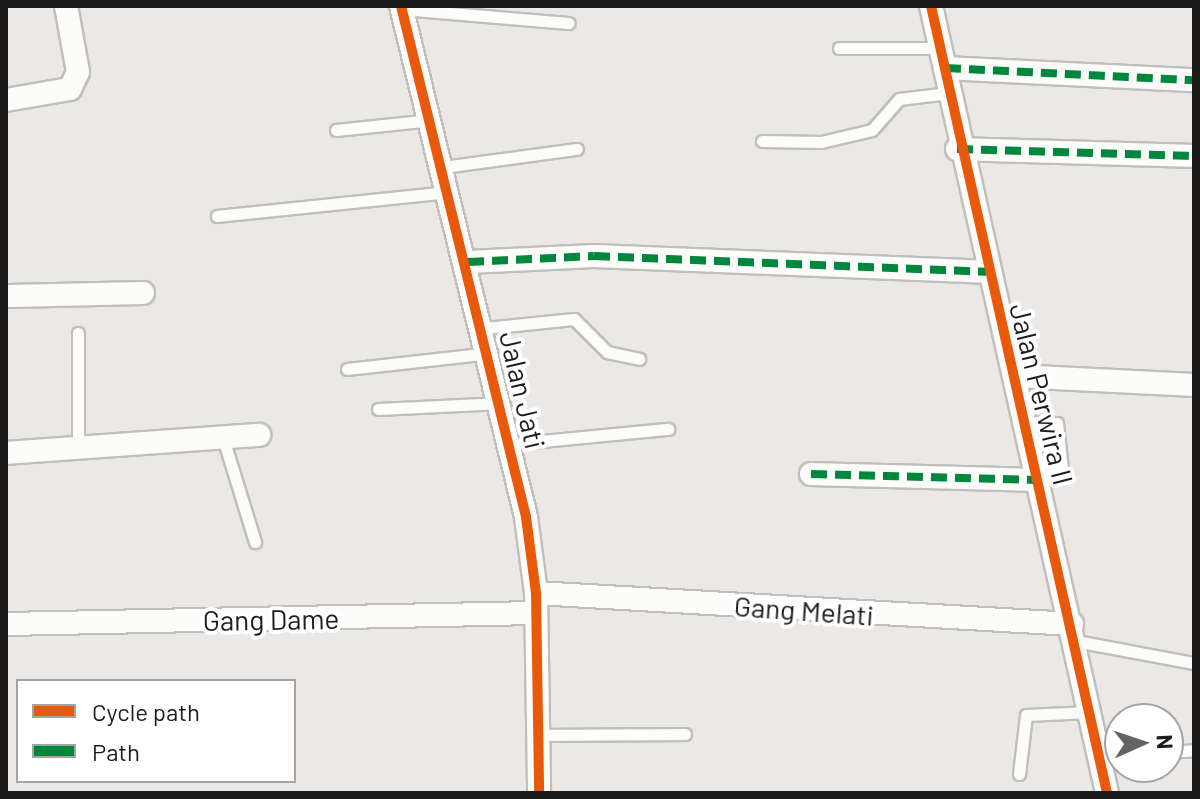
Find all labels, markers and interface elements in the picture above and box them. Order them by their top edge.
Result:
street label: Jalan Perwira II [1003,300,1081,488]
street label: Jalan Jati [493,328,553,452]
street label: Gang Melati [733,588,875,632]
street label: Gang Dame [203,601,339,637]
legend [16,679,296,783]
text: Cycle path [92,697,200,726]
north arrow [1104,703,1184,783]
text: N [1153,734,1179,750]
text: Path [92,737,140,766]

